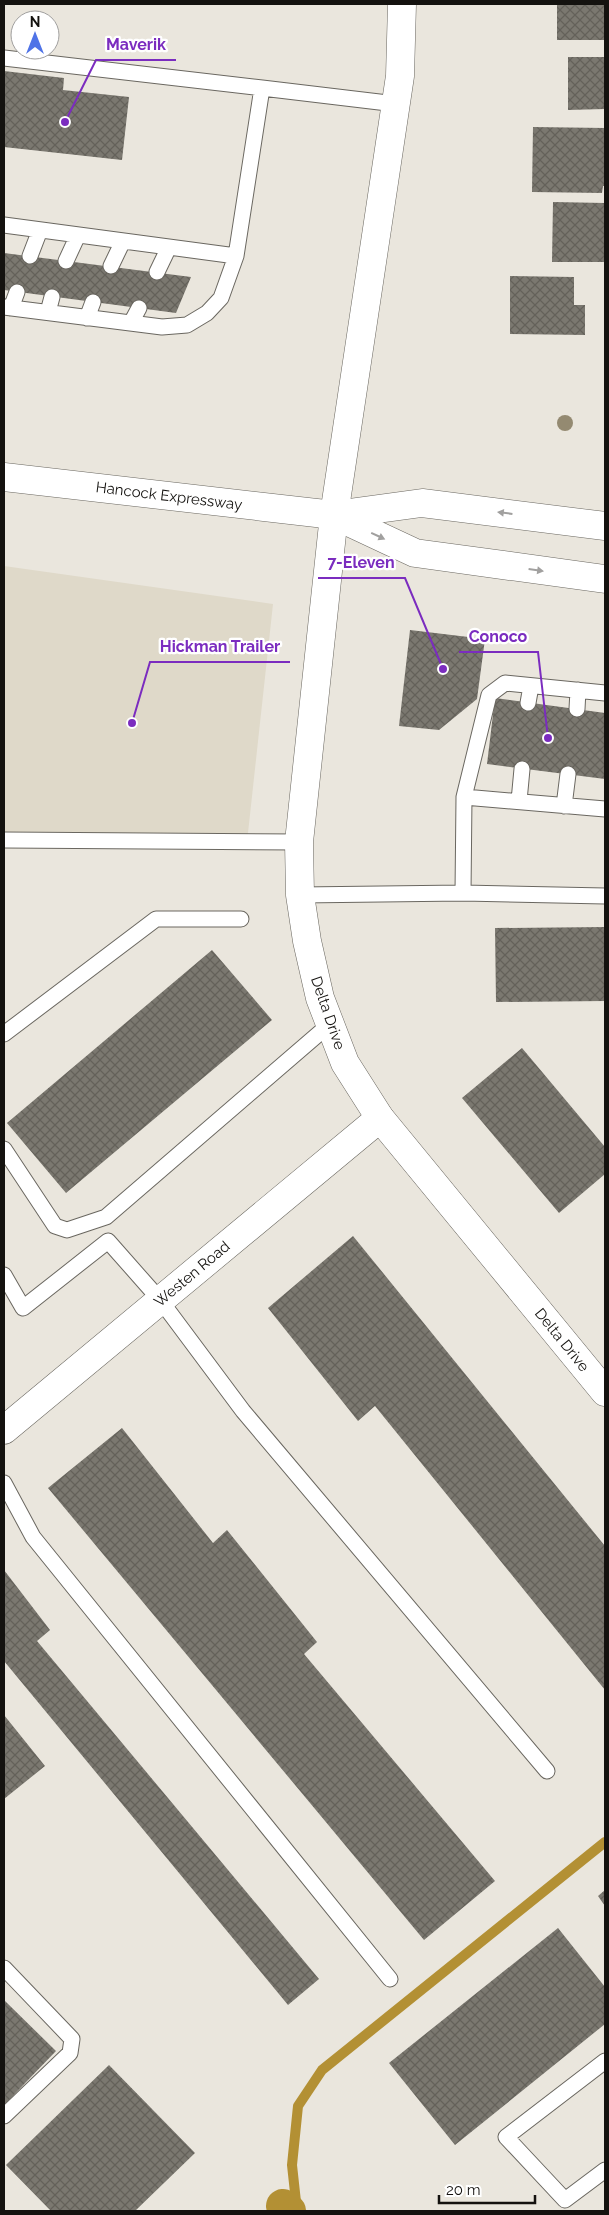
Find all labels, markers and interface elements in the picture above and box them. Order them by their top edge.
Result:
north arrow [10,10,60,60]
text: N [30,14,40,30]
callout: Maverik [96,29,176,60]
text: Maverik [106,35,166,54]
street label: Hancock Expressway [95,478,243,514]
one-way arrow [496,509,512,517]
one-way arrow [371,532,385,540]
callout: 7-Eleven [318,547,405,578]
text: 7-Eleven [327,553,395,572]
one-way arrow [528,566,544,574]
callout: Conoco [459,621,538,652]
text: Conoco [469,627,528,646]
callout: Hickman Trailer [150,631,290,662]
text: Hickman Trailer [160,637,280,656]
street label: Delta Drive [307,974,349,1052]
street label: Westen Road [151,1237,233,1311]
street label: Delta Drive [531,1305,593,1376]
scale bar [439,2172,535,2204]
text: 20 m [446,2181,481,2199]

